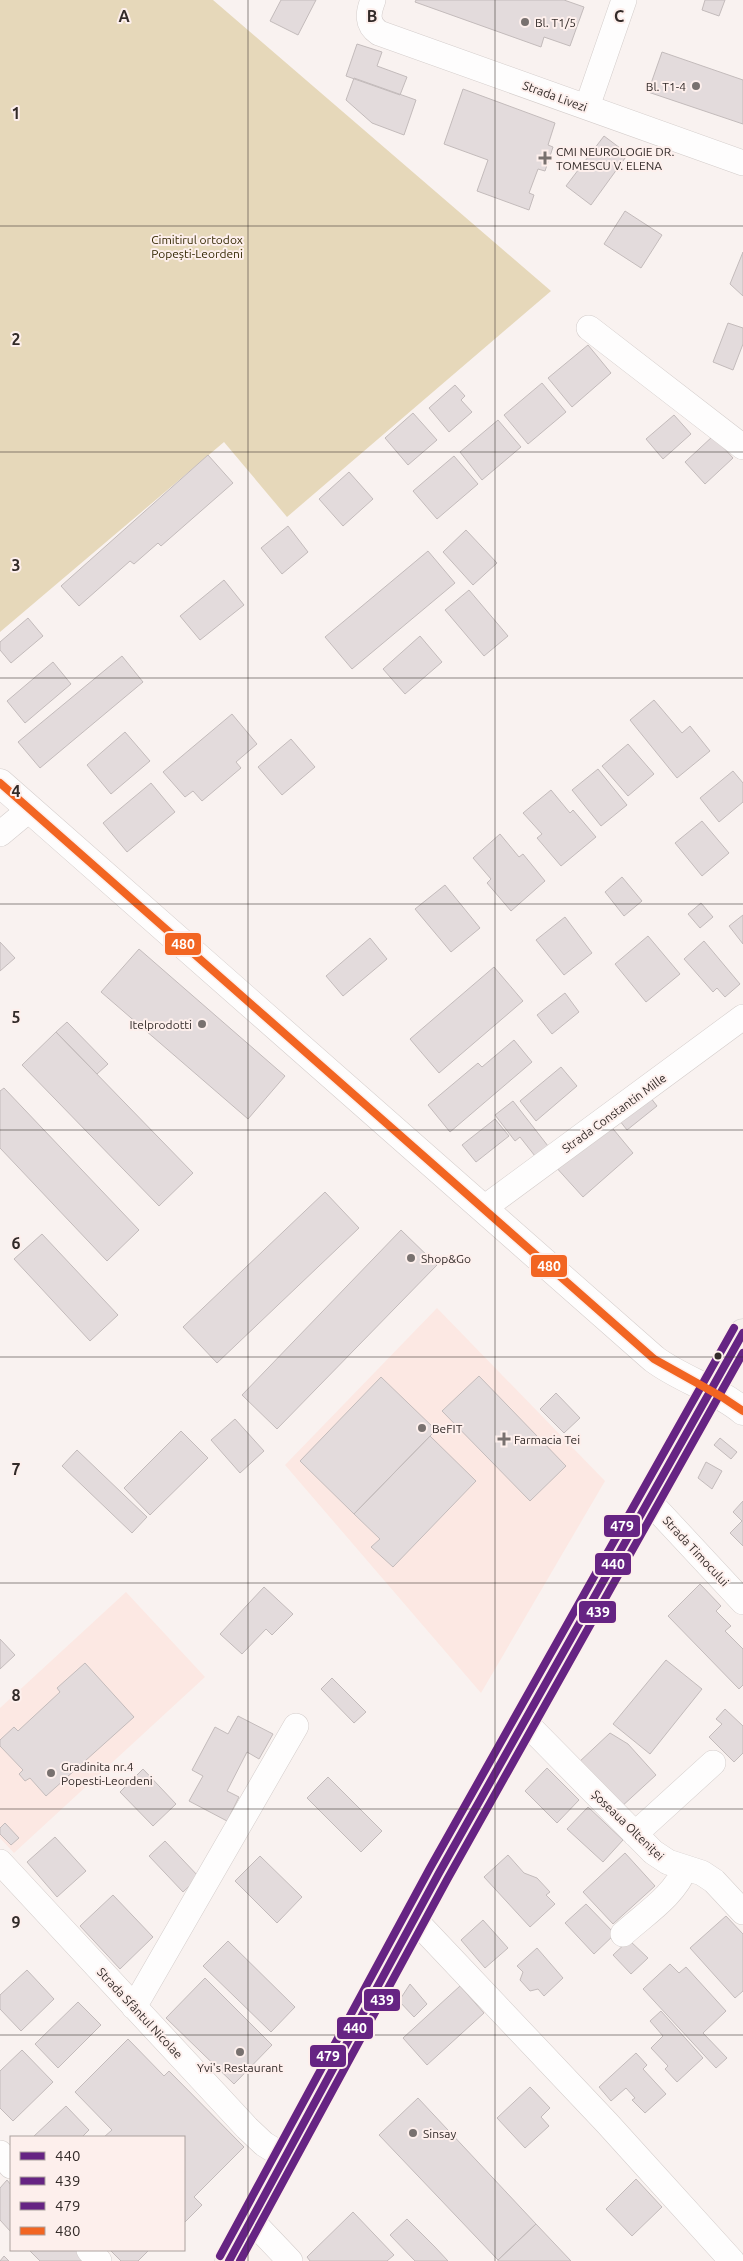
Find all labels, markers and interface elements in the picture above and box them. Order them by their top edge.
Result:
text: A [118,7,130,25]
text: B [367,7,377,25]
text: C [614,7,624,25]
marker: Bl. T1/5 [519,16,531,28]
place label: Bl. T1/5 [535,16,576,29]
street label: Strada Livezi [521,78,589,114]
place label: Bl. T1-4 [646,80,686,93]
marker: Bl. T1-4 [690,80,702,92]
text: 1 [11,104,21,122]
place label: CMI NEUROLOGIE DR. TOMESCU V. ELENA [556,145,674,172]
marker: CMI NEUROLOGIE DR. TOMESCU V. ELENA [538,151,552,165]
park label: Cimitirul ortodox Popești-Leordeni [151,233,243,260]
text: 2 [11,330,21,348]
text: 3 [11,556,21,574]
text: 4 [11,782,21,800]
line badge: 480 [164,932,202,956]
text: 480 [171,936,195,952]
text: 5 [11,1008,21,1026]
place label: Itelprodotti [130,1018,192,1031]
marker: Itelprodotti [196,1018,208,1030]
street label: Strada Constantin Mille [560,1071,668,1155]
text: 6 [11,1234,21,1252]
marker: Shop&Go [405,1252,417,1264]
place label: Shop&Go [421,1252,471,1265]
line badge: 480 [530,1254,568,1278]
text: 480 [537,1258,561,1274]
unlabelled marker [713,1351,723,1361]
marker: BeFIT [416,1422,428,1434]
place label: BeFIT [432,1422,463,1435]
marker: Farmacia Tei [498,1433,510,1445]
place label: Farmacia Tei [514,1433,580,1446]
text: 7 [11,1460,21,1478]
line badge: 479 [603,1514,641,1538]
street label: Strada Timocului [660,1514,732,1588]
text: 479 [610,1518,634,1534]
line badge: 440 [594,1552,632,1576]
text: 440 [601,1556,625,1572]
line badge: 439 [578,1600,617,1624]
text: 439 [586,1604,610,1620]
text: 8 [11,1686,21,1704]
place label: Gradinita nr.4 Popesti-Leordeni [61,1760,153,1787]
marker: Gradinita nr.4 Popesti-Leordeni [45,1767,57,1779]
street label: Șoseaua Olteniței [589,1787,667,1863]
text: 9 [11,1913,21,1931]
street label: Strada Sfântul Nicolae [95,1965,185,2061]
line badge: 439 [363,1988,401,2012]
text: 439 [370,1992,394,2008]
line badge: 440 [336,2016,374,2040]
text: 440 [343,2020,367,2036]
line badge: 479 [309,2044,347,2068]
marker: Yvi's Restaurant [234,2046,246,2058]
text: 479 [316,2048,340,2064]
place label: Yvi's Restaurant [197,2061,283,2074]
marker: Sinsay [407,2127,419,2139]
place label: Sinsay [423,2127,456,2140]
legend [10,2136,185,2251]
text: 440 [55,2147,80,2164]
text: 439 [55,2172,80,2189]
text: 479 [55,2197,80,2214]
text: 480 [55,2222,80,2239]

